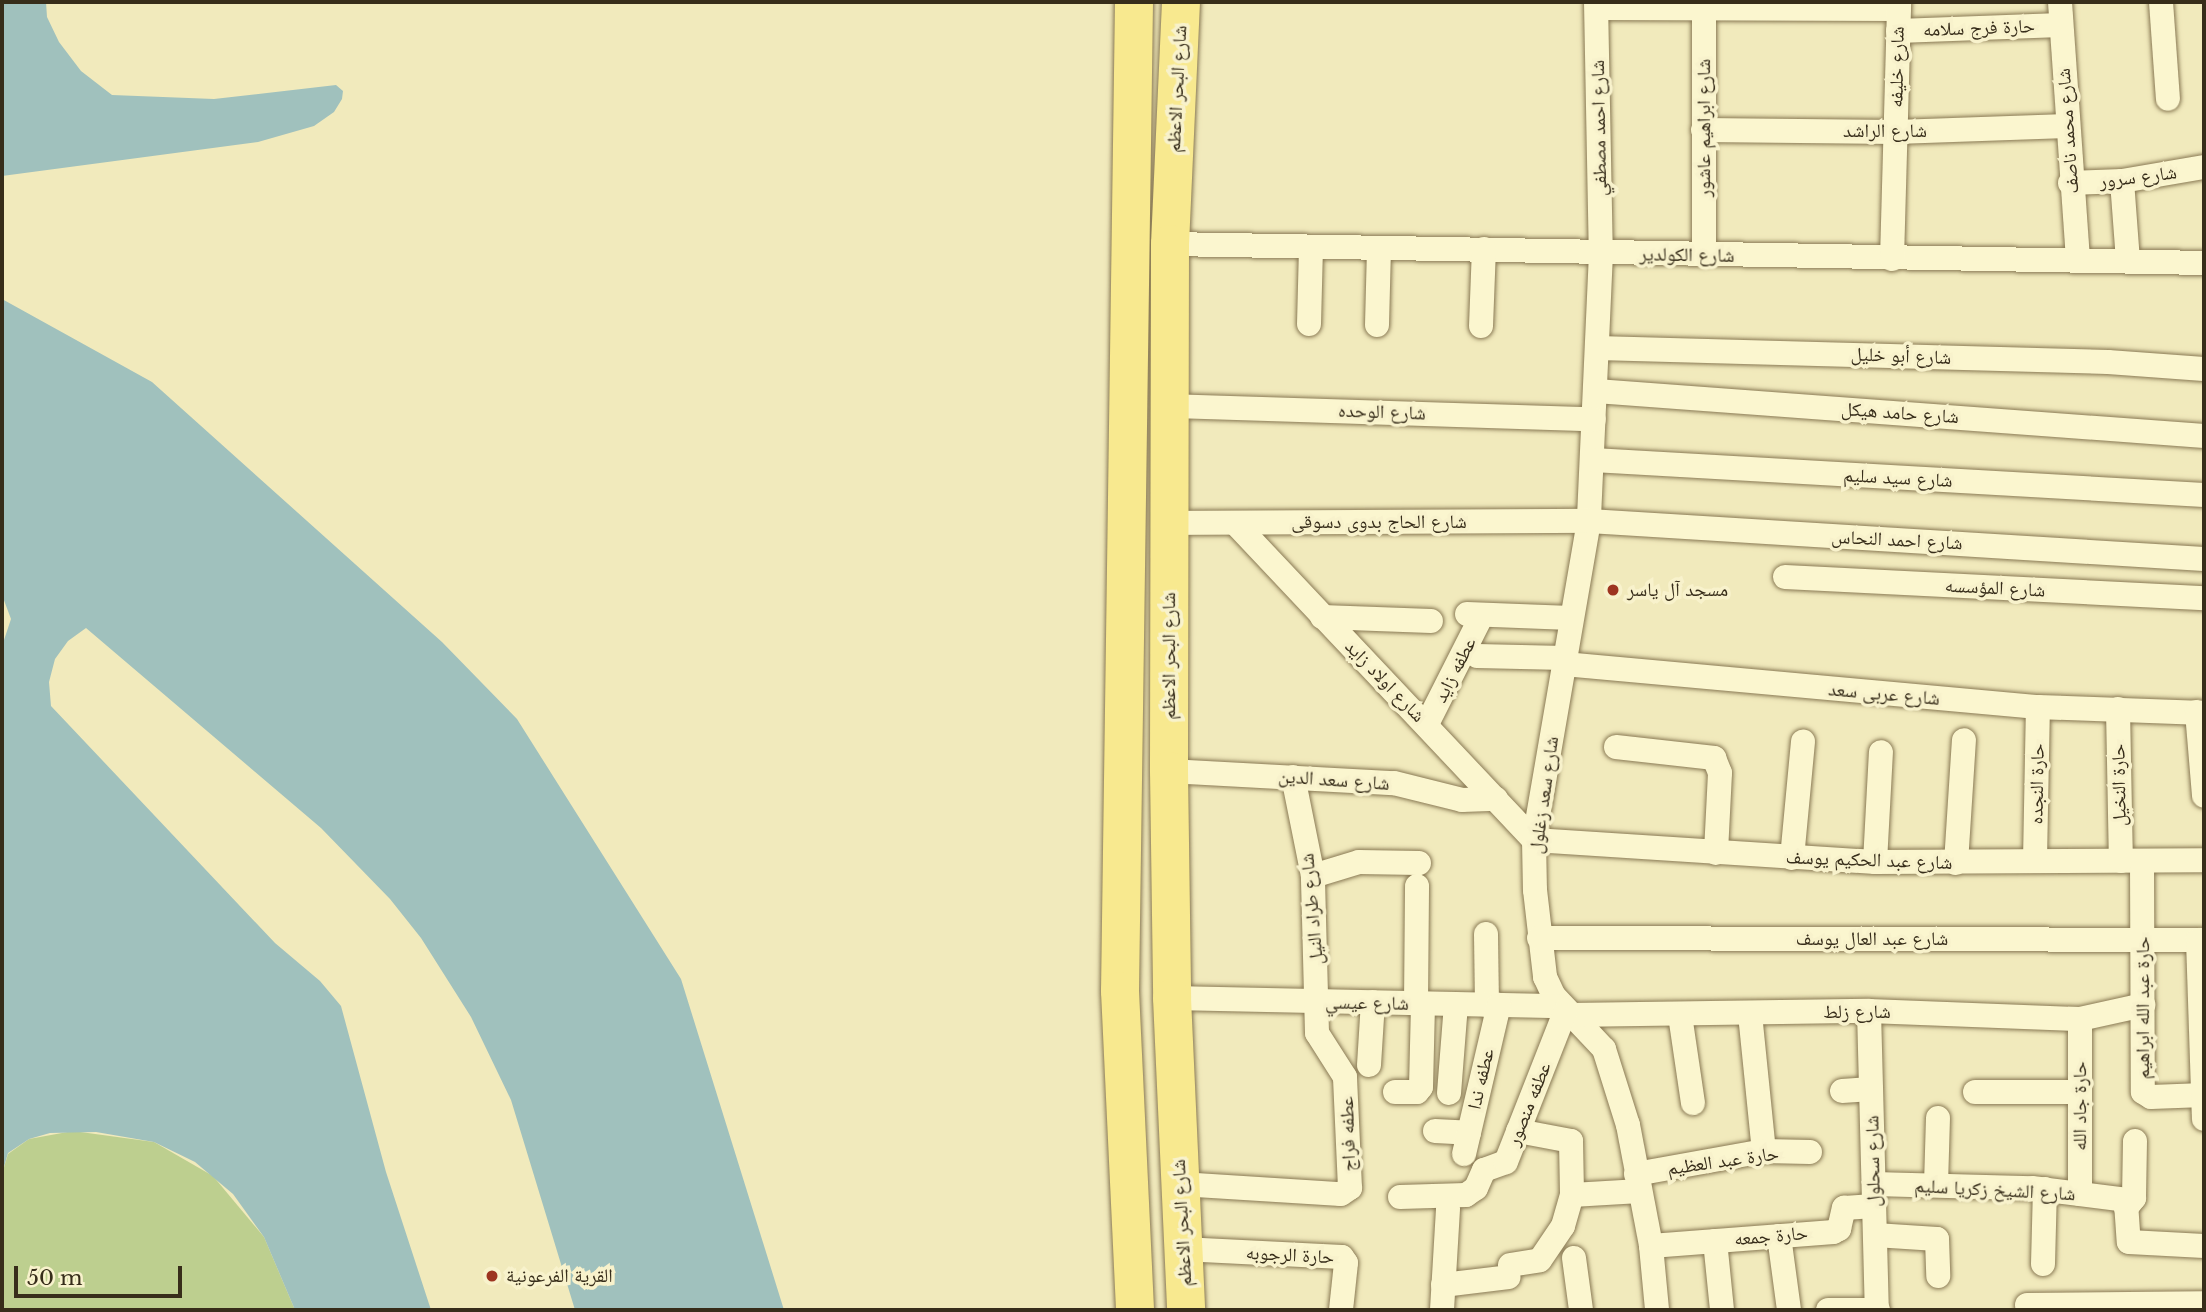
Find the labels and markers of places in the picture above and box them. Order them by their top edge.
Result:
place label: مسجد آل ياسر [1627,579,1728,601]
marker: مسجد آل ياسر [1605,582,1621,598]
place label: القرية الفرعونية [506,1265,613,1287]
marker: القرية الفرعونية [484,1268,500,1284]

